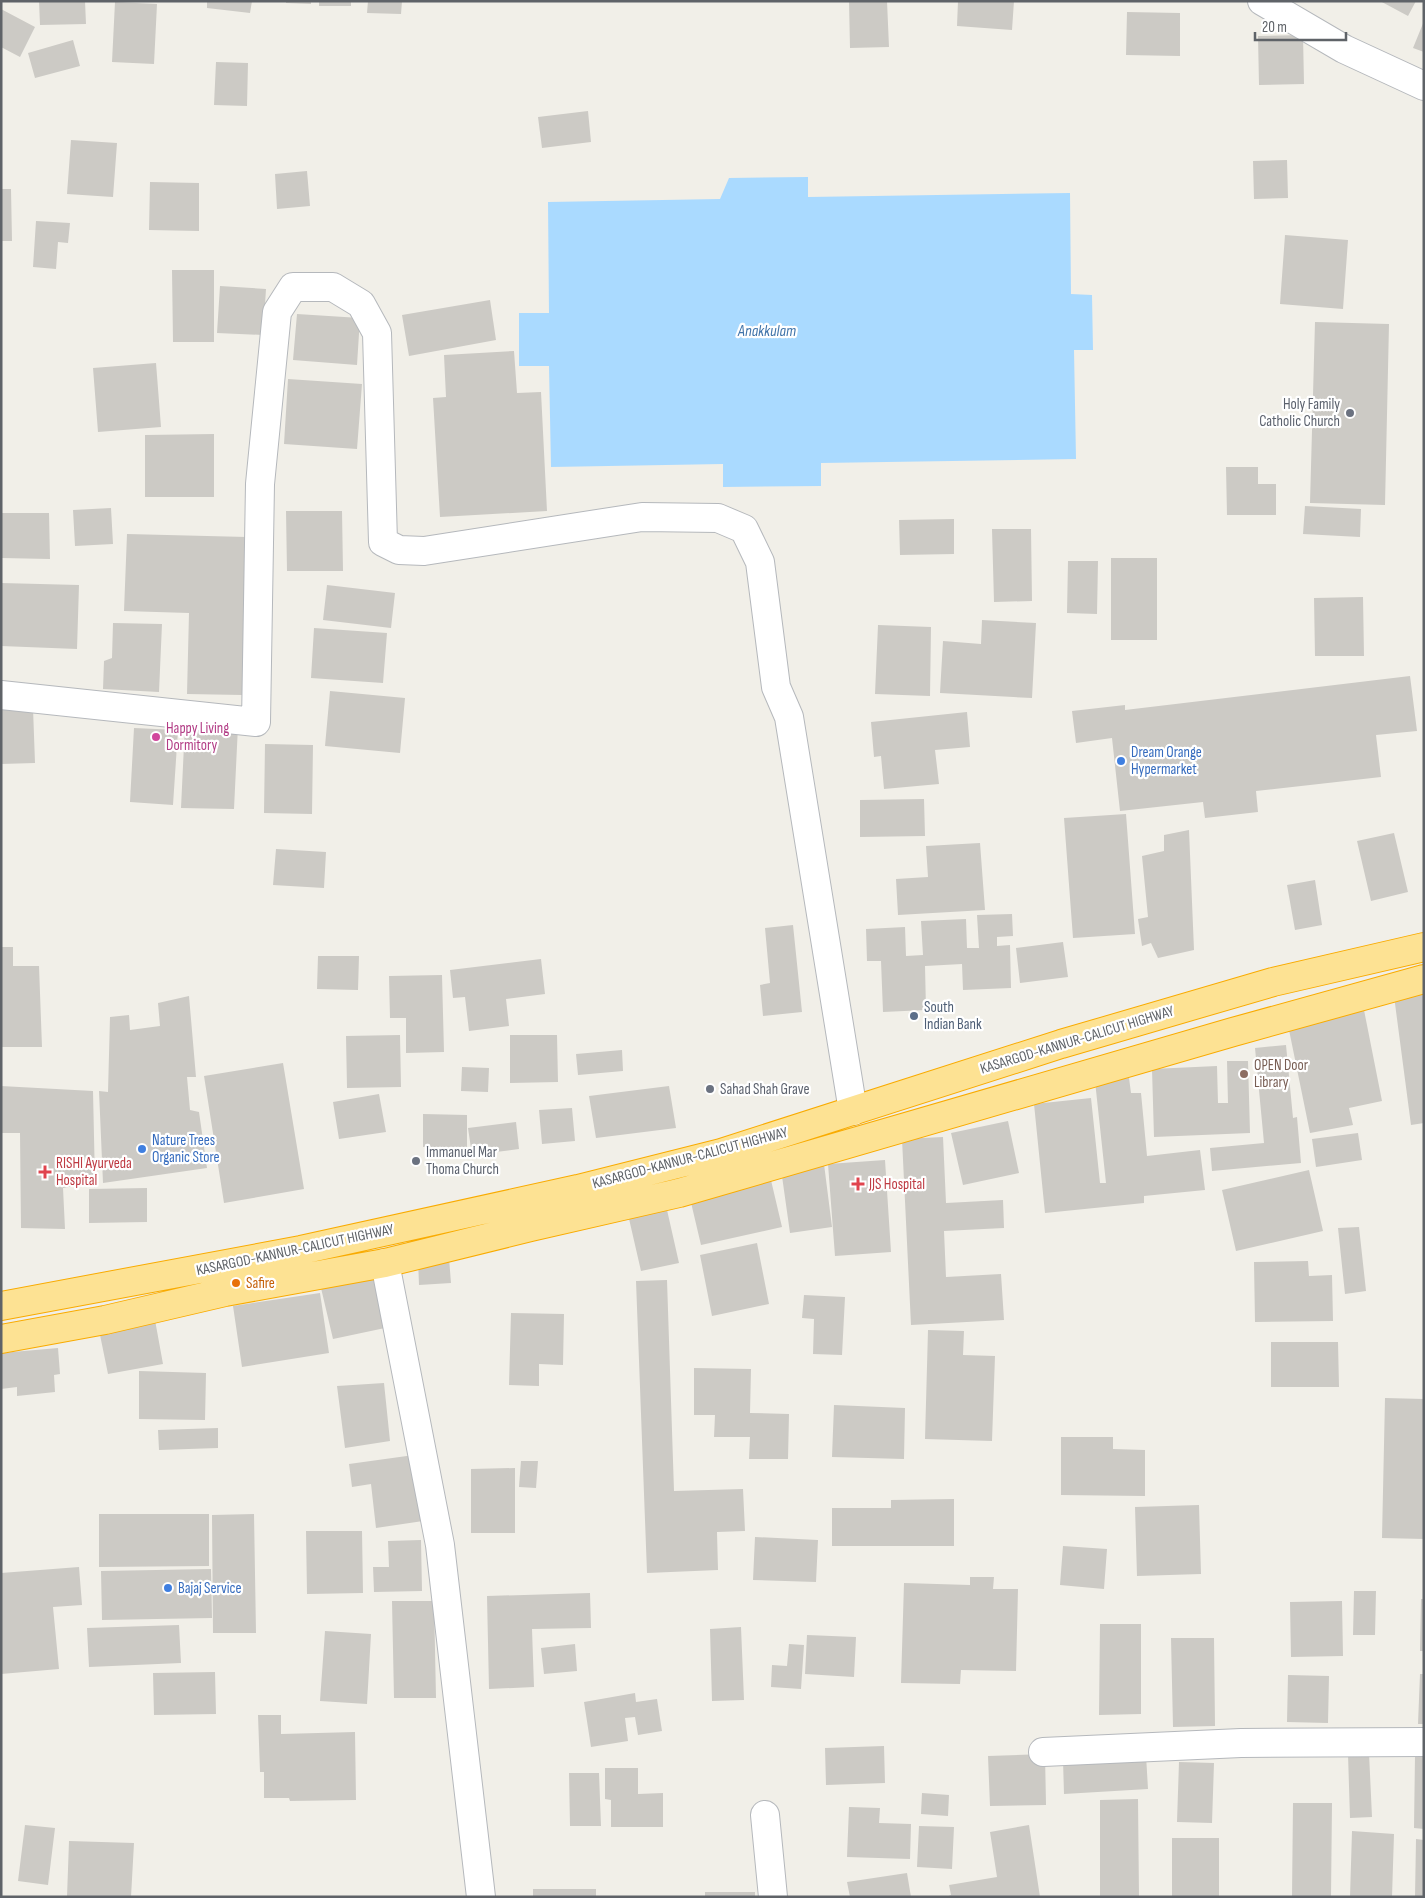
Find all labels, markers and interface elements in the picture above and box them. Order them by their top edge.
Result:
scale bar [1255,10,1346,42]
text: 20 m [1262,18,1287,37]
water label: Anakkulam [737,322,796,341]
place label: Holy Family Catholic Church [1259,395,1340,431]
marker: Holy Family Catholic Church [1344,407,1356,419]
place label: Happy Living Dormitory [166,719,229,755]
marker: Happy Living Dormitory [150,731,162,743]
place label: Dream Orange Hypermarket [1131,743,1202,779]
marker: Dream Orange Hypermarket [1115,755,1127,767]
place label: South Indian Bank [924,998,982,1034]
street label: KASARGOD-KANNUR-CALICUT HIGHWAY [978,1001,1177,1079]
marker: South Indian Bank [908,1010,920,1022]
place label: OPEN Door Library [1254,1056,1309,1092]
marker: OPEN Door Library [1238,1068,1250,1080]
place label: Sahad Shah Grave [720,1080,809,1099]
marker: Sahad Shah Grave [704,1083,716,1095]
street label: KASARGOD-KANNUR-CALICUT HIGHWAY [590,1123,790,1193]
place label: Nature Trees Organic Store [152,1131,220,1167]
marker: Nature Trees Organic Store [136,1143,148,1155]
place label: Immanuel Mar Thoma Church [426,1143,499,1179]
place label: RISHI Ayurveda Hospital [56,1154,132,1190]
marker: Immanuel Mar Thoma Church [410,1155,422,1167]
marker: RISHI Ayurveda Hospital [38,1165,52,1179]
place label: JJS Hospital [868,1175,925,1194]
marker: JJS Hospital [851,1177,865,1191]
street label: KASARGOD-KANNUR-CALICUT HIGHWAY [195,1220,396,1280]
place label: Safire [246,1274,275,1293]
marker: Safire [230,1277,242,1289]
place label: Bajaj Service [178,1579,241,1598]
marker: Bajaj Service [162,1582,174,1594]

